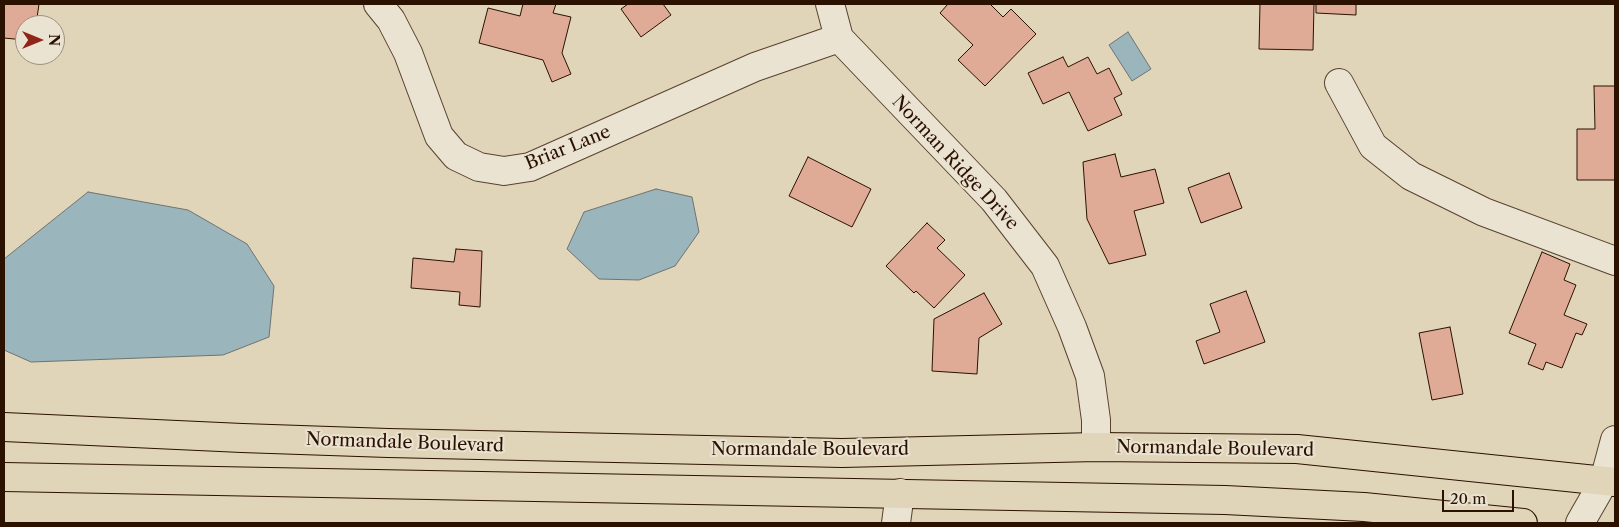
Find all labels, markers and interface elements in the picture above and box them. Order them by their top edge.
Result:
north arrow [15,15,65,65]
text: N [45,34,63,46]
street label: Norman Ridge Drive [887,91,1023,235]
street label: Briar Lane [522,121,614,175]
street label: Normandale Boulevard [306,429,504,457]
street label: Normandale Boulevard [1116,436,1314,462]
street label: Normandale Boulevard [711,439,909,461]
scale bar [1444,480,1516,512]
text: 20 m [1450,489,1486,508]

